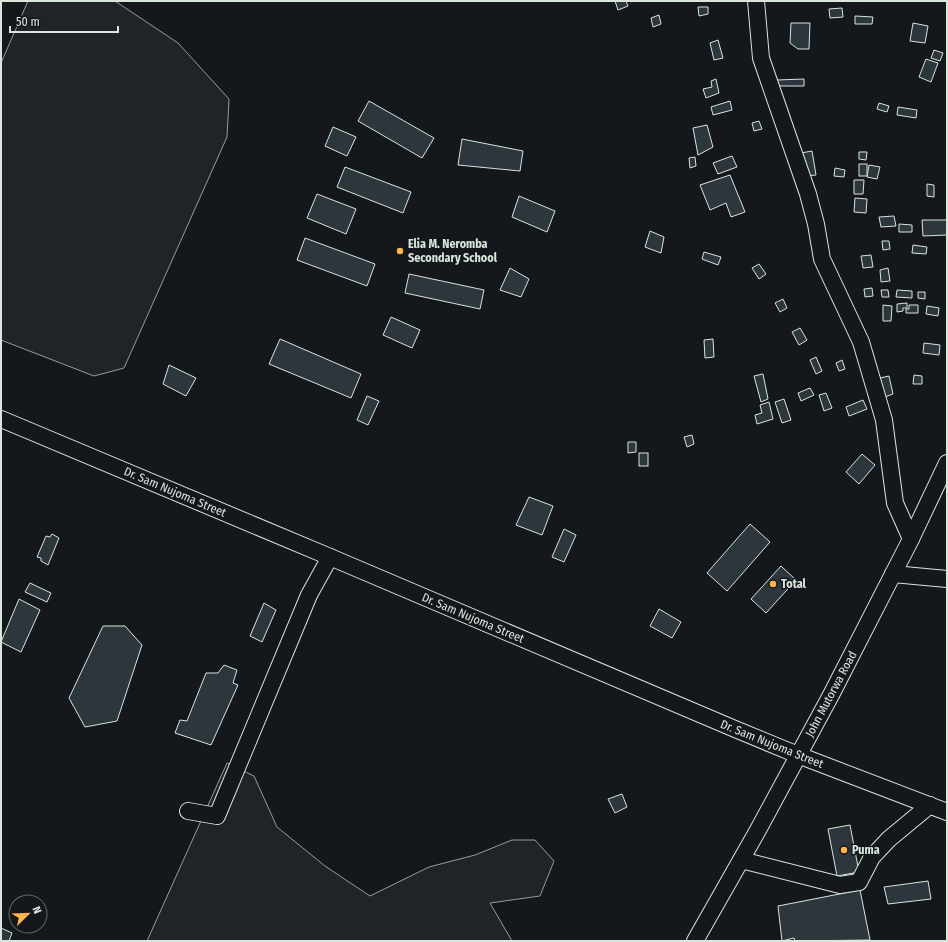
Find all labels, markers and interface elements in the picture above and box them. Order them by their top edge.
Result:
scale bar [10,8,118,34]
text: 50 m [16,15,40,29]
place label: Elia M. Neromba Secondary School [408,237,498,265]
marker: Elia M. Neromba Secondary School [395,246,405,256]
street label: Dr. Sam Nujoma Street [122,464,228,520]
place label: Total [781,577,807,591]
marker: Total [768,579,778,589]
street label: Dr. Sam Nujoma Street [420,590,526,646]
street label: John Mutorwa Road [802,649,860,739]
street label: Dr. Sam Nujoma Street [718,717,826,771]
place label: Puma [852,843,880,857]
marker: Puma [839,845,849,855]
north arrow [8,894,48,934]
text: N [29,905,44,916]

